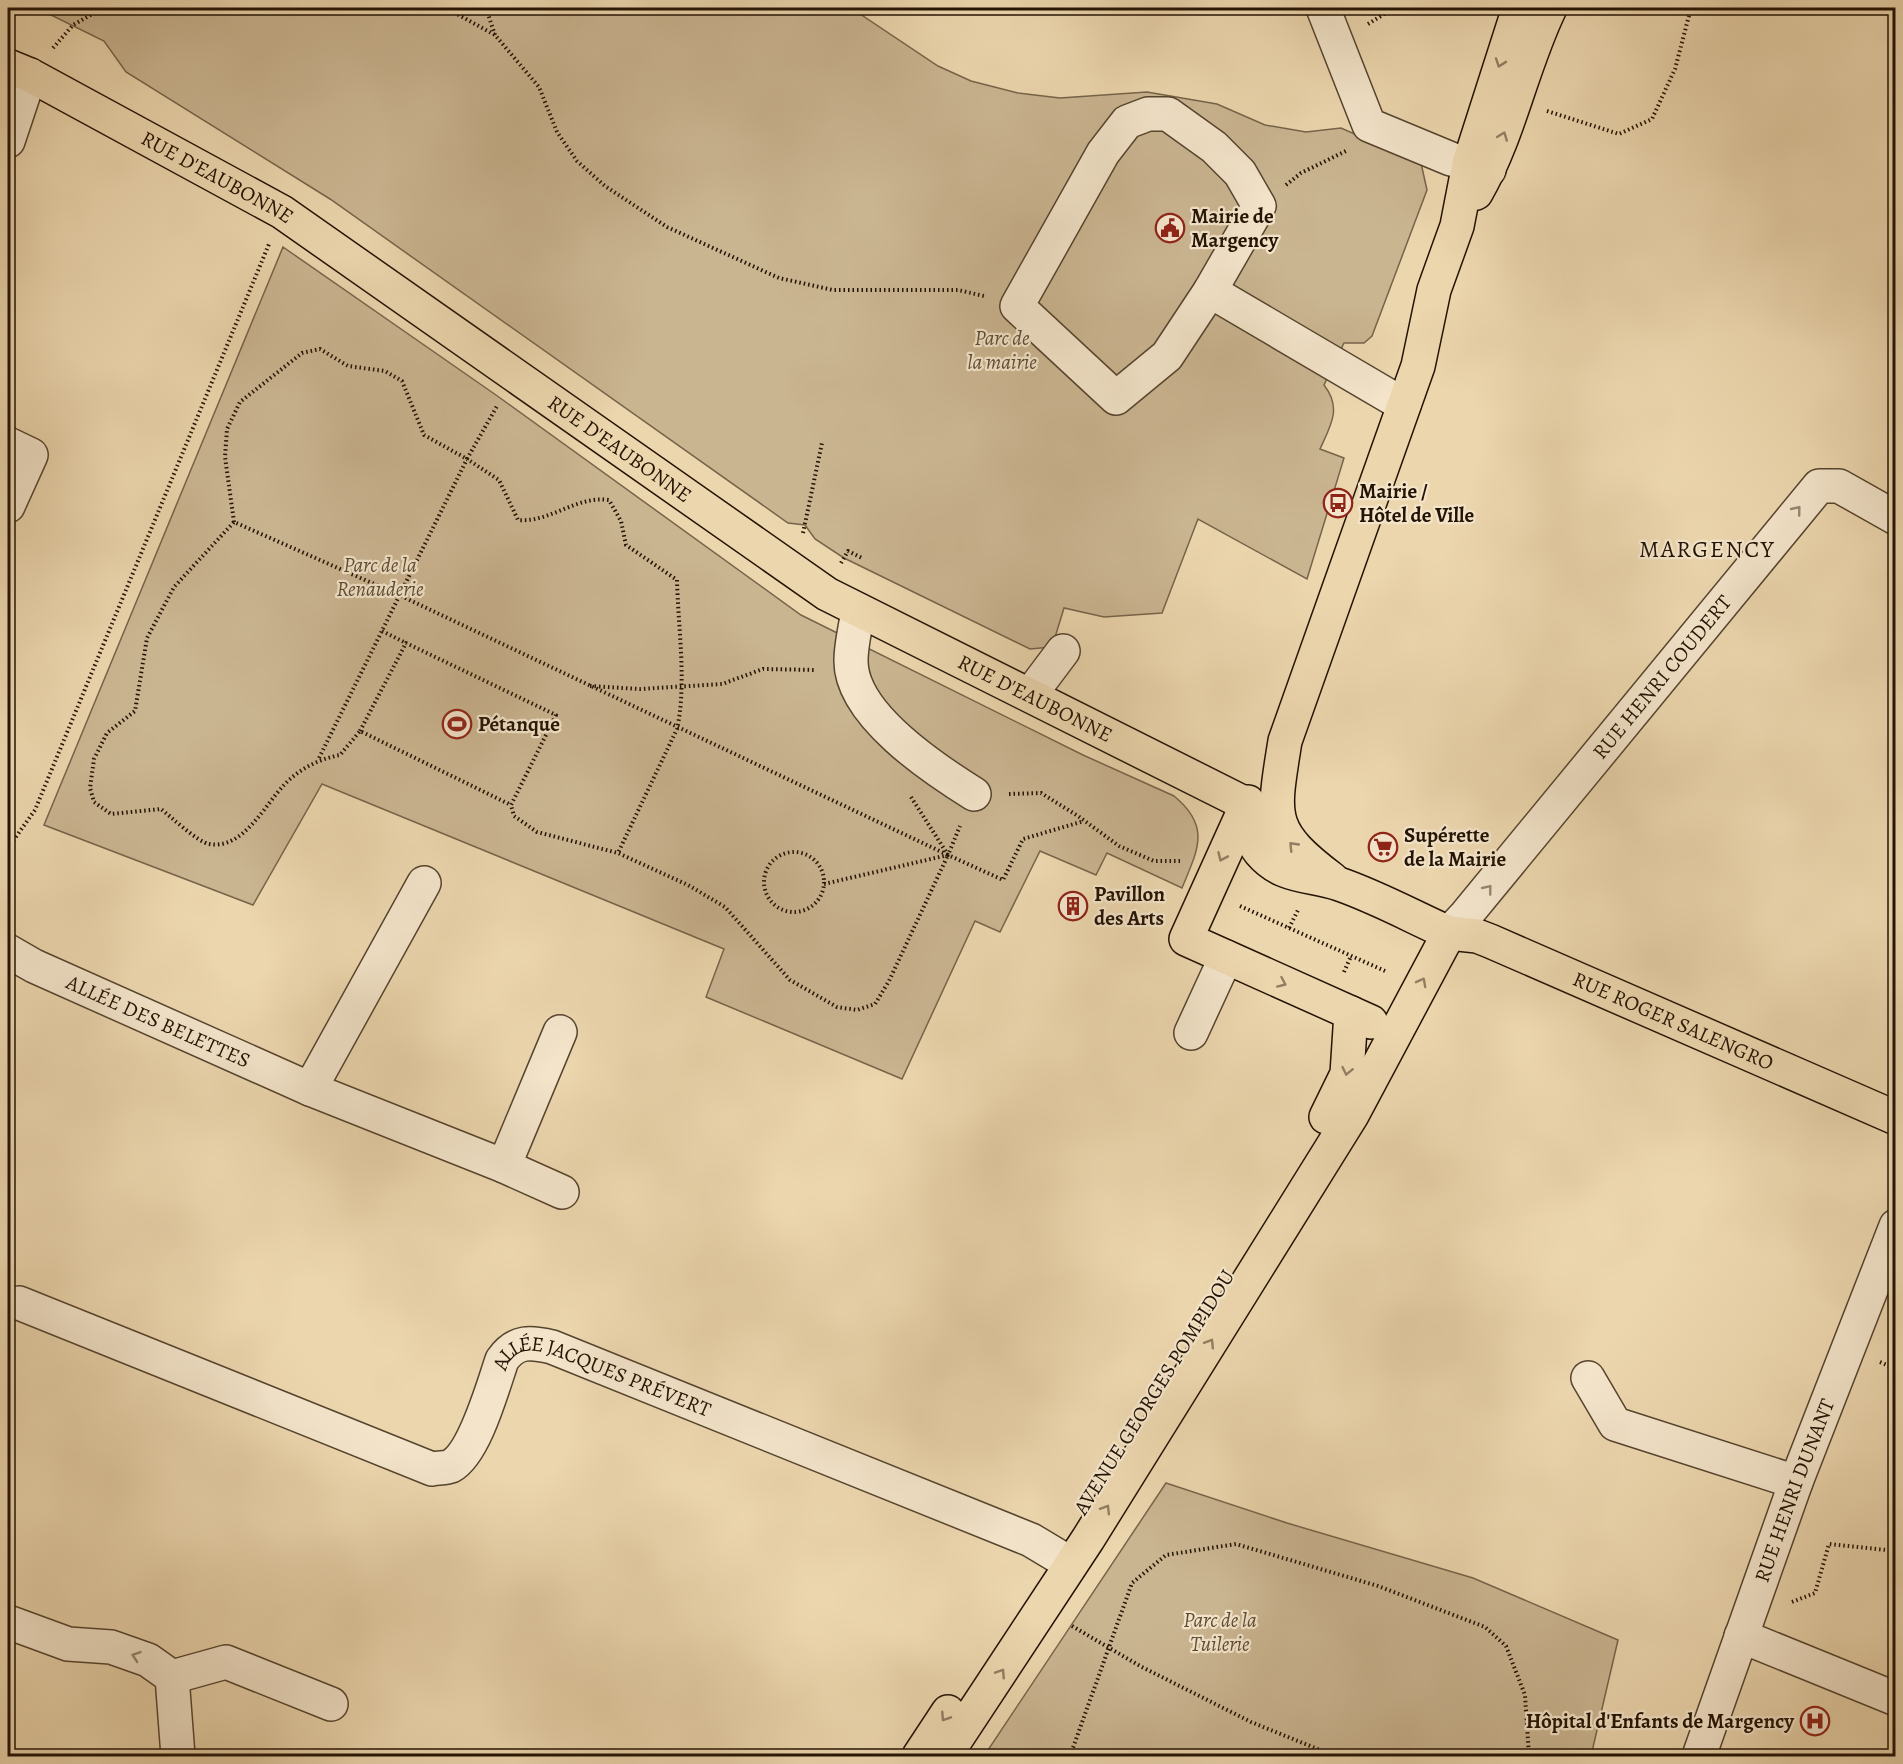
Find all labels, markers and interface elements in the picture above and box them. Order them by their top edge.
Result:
one-way arrow [1495,57,1508,68]
street label: RUE D'EAUBONNE [136,124,299,230]
one-way arrow [1496,132,1508,143]
place label: Mairie de Margency [1191,202,1279,254]
public building icon: Mairie de Margency [1154,212,1186,244]
park label: Parc de la mairie [967,324,1037,376]
street label: RUE D'EAUBONNE [542,389,697,509]
place label: Mairie / Hôtel de Ville [1359,477,1474,529]
bus stop icon: Mairie / Hôtel de Ville [1322,487,1354,519]
one-way arrow [1790,506,1801,517]
district label: MARGENCY [1639,533,1775,565]
park label: Parc de la Renauderie [336,551,424,603]
street label: RUE HENRI COUDERT [1586,589,1738,765]
street label: RUE D'EAUBONNE [953,648,1117,749]
sports icon: Pétanque [441,708,473,740]
place label: Pétanque [478,710,560,738]
place label: Supérette de la Mairie [1404,821,1506,873]
supermarket icon: Supérette de la Mairie [1367,831,1399,863]
one-way arrow [1289,843,1300,853]
one-way arrow [1218,851,1230,862]
place label: Pavillon des Arts [1094,880,1165,932]
one-way arrow [1480,885,1491,896]
building icon: Pavillon des Arts [1057,890,1089,922]
street label: RUE ROGER SALENGRO [1569,965,1778,1077]
street label: ALLÉE DES BELETTES [61,968,255,1075]
one-way arrow [1276,975,1287,987]
one-way arrow [1415,977,1427,988]
one-way arrow [1341,1066,1354,1076]
street label: AVENUE GEORGES POMPIDOU [1066,1264,1241,1521]
street label: ALLÉE JACQUES PRÉVERT [485,1329,716,1424]
one-way arrow [1202,1339,1213,1350]
street label: RUE HENRI DUNANT [1748,1394,1841,1586]
one-way arrow [1099,1505,1111,1515]
park label: Parc de la Tuilerie [1183,1606,1257,1658]
one-way arrow [131,1650,142,1663]
one-way arrow [994,1669,1005,1680]
hospital icon: Hôpital d'Enfants de Margency [1799,1705,1831,1737]
place label: Hôpital d'Enfants de Margency [1526,1707,1795,1735]
one-way arrow [941,1710,952,1721]

